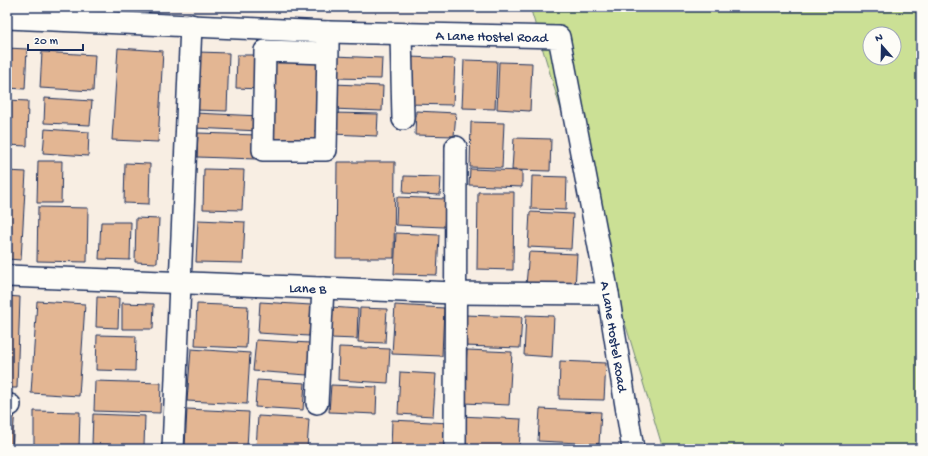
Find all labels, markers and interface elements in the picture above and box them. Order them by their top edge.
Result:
scale bar [28,26,83,52]
north arrow [862,26,902,66]
street label: A Lane Hostel Road [435,28,550,48]
text: N [874,32,885,45]
text: 20 m [34,35,59,49]
street label: A Lane Hostel Road [595,280,630,395]
street label: Lane B [289,281,327,299]

